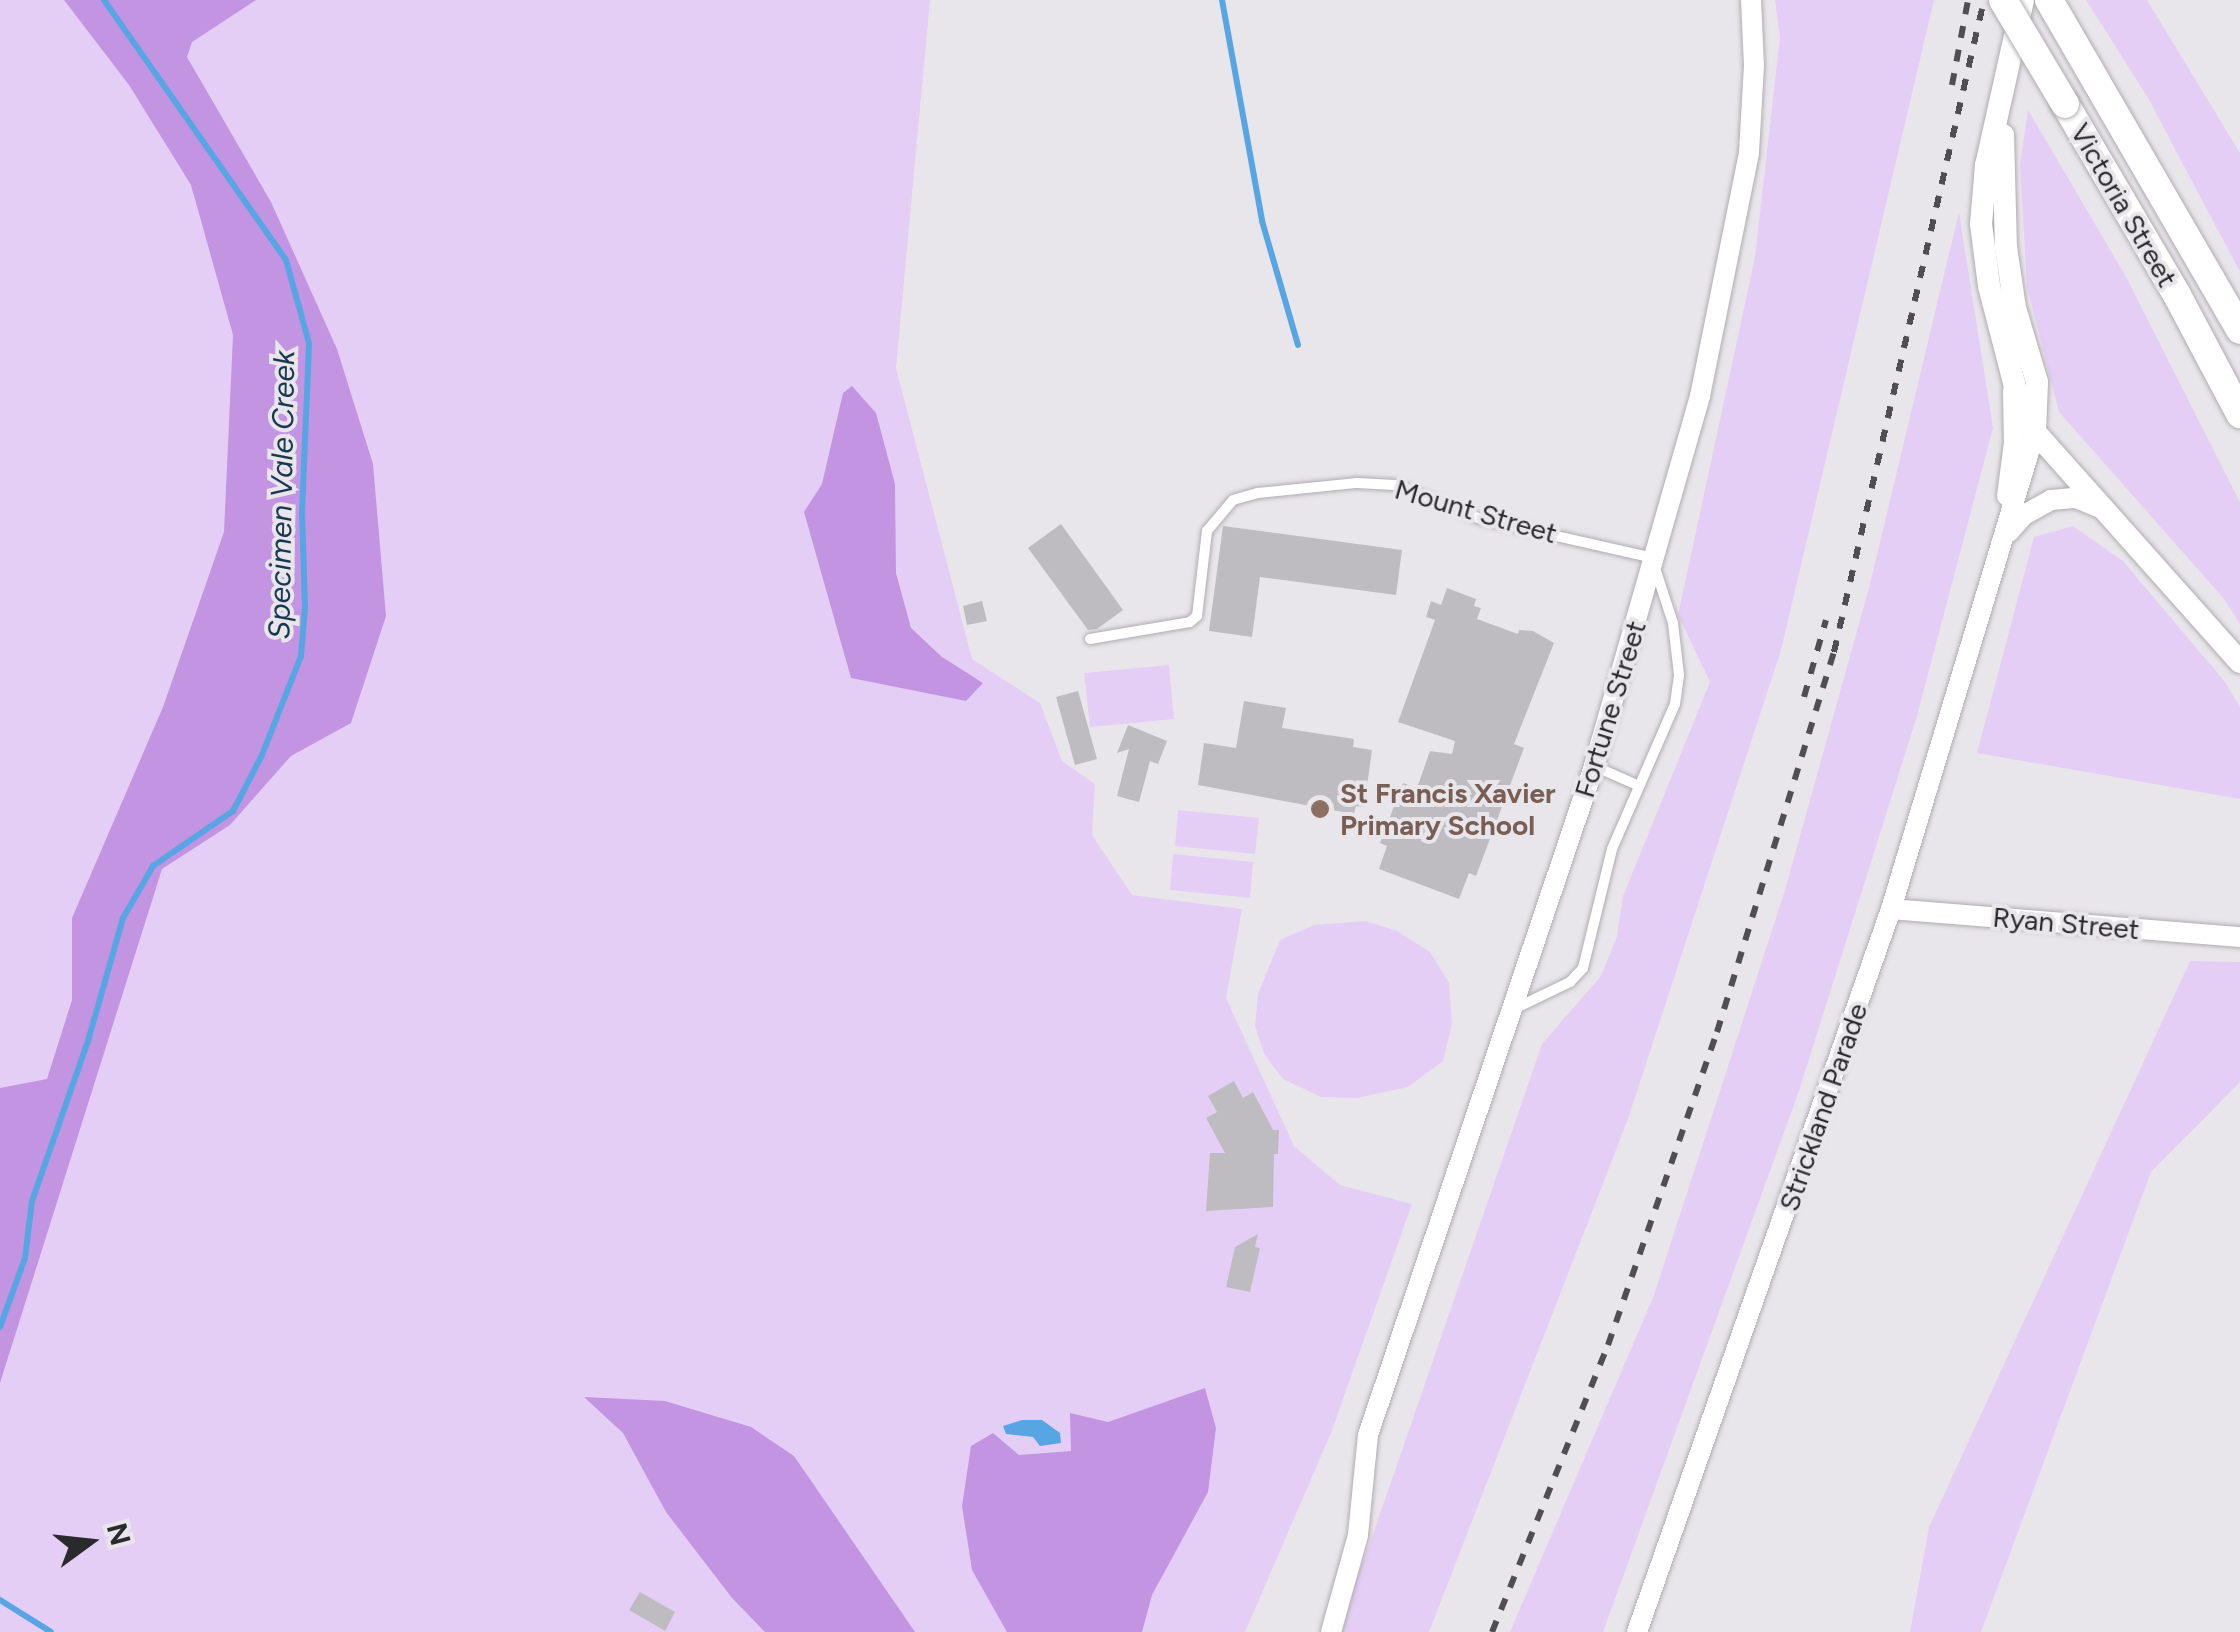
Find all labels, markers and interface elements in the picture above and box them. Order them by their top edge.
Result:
street label: Victoria Street [2064,117,2184,293]
water label: Specimen Vale Creek [261,350,303,640]
street label: Mount Street [1391,472,1561,550]
street label: Fortune Street [1567,616,1653,802]
place label: St Francis Xavier Primary School [1340,776,1556,842]
marker: St Francis Xavier Primary School [1309,798,1331,820]
street label: Ryan Street [1991,900,2141,946]
street label: Strickland Parade [1772,999,1874,1215]
north arrow [40,1492,140,1592]
text: N [100,1519,138,1549]

